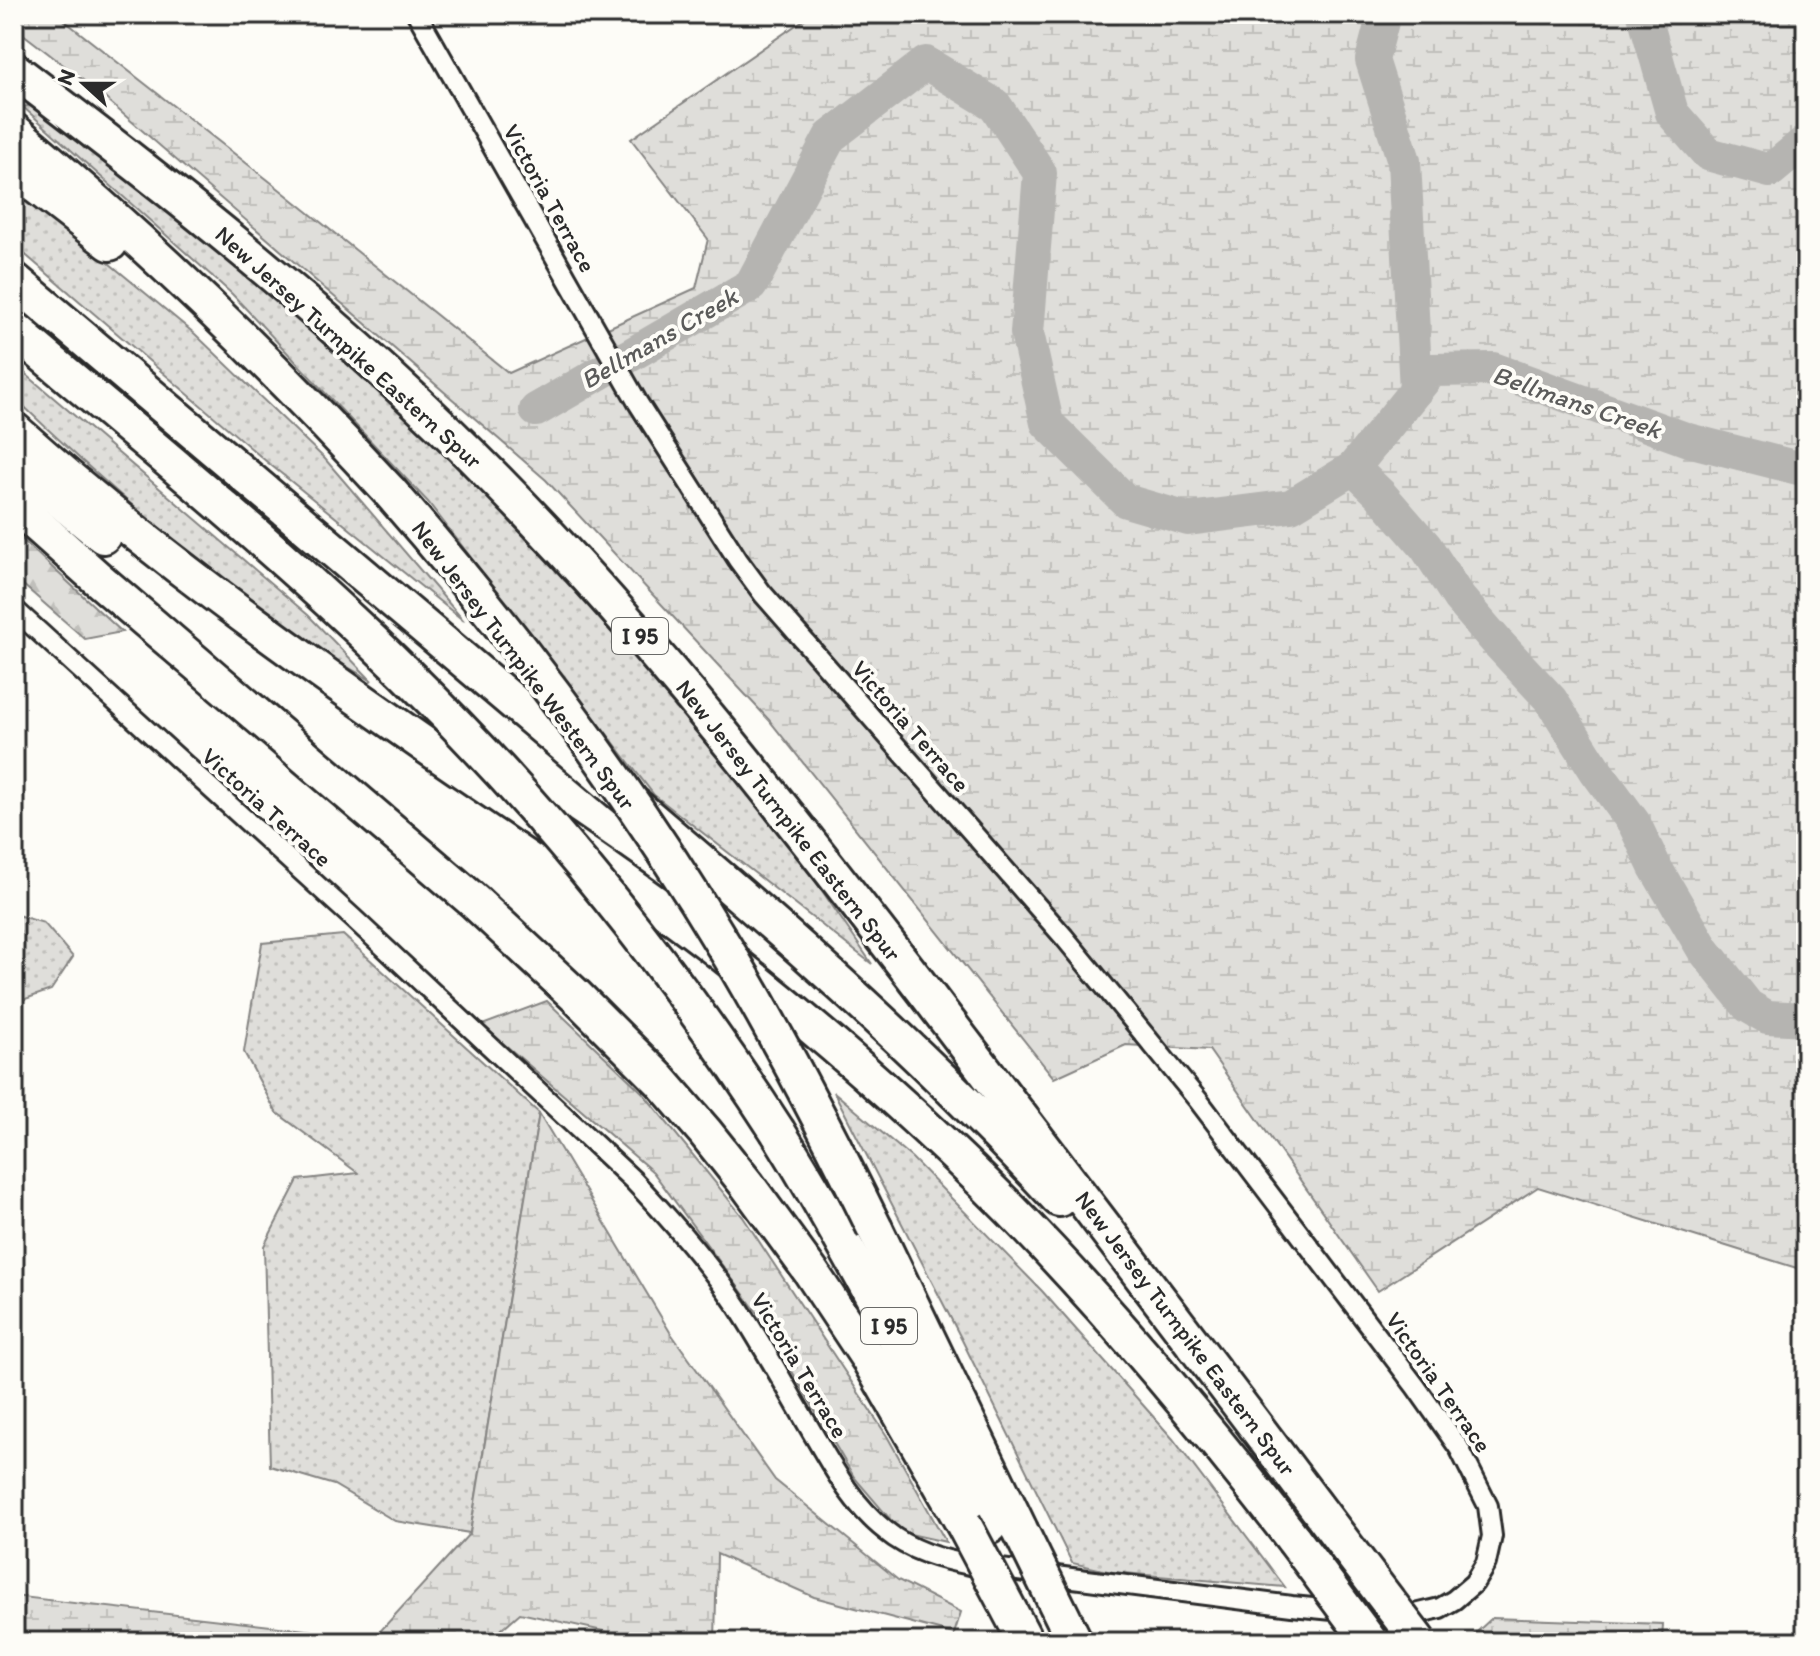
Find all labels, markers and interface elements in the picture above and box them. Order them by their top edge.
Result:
north arrow [44,44,124,124]
text: N [51,65,81,89]
street label: Victoria Terrace [497,119,603,277]
street label: New Jersey Turnpike Eastern Spur [210,219,488,475]
water label: Bellmans Creek [575,279,745,396]
water label: Bellmans Creek [1489,358,1667,446]
street label: New Jersey Turnpike Western Spur [406,515,642,815]
road number: I 95 [612,618,668,654]
street label: Victoria Terrace [846,654,976,798]
street label: New Jersey Turnpike Eastern Spur [670,673,908,967]
street label: Victoria Terrace [196,741,338,873]
street label: New Jersey Turnpike Eastern Spur [1069,1185,1303,1481]
street label: Victoria Terrace [745,1287,855,1443]
street label: Victoria Terrace [1380,1306,1498,1458]
road number: I 95 [861,1308,917,1344]

